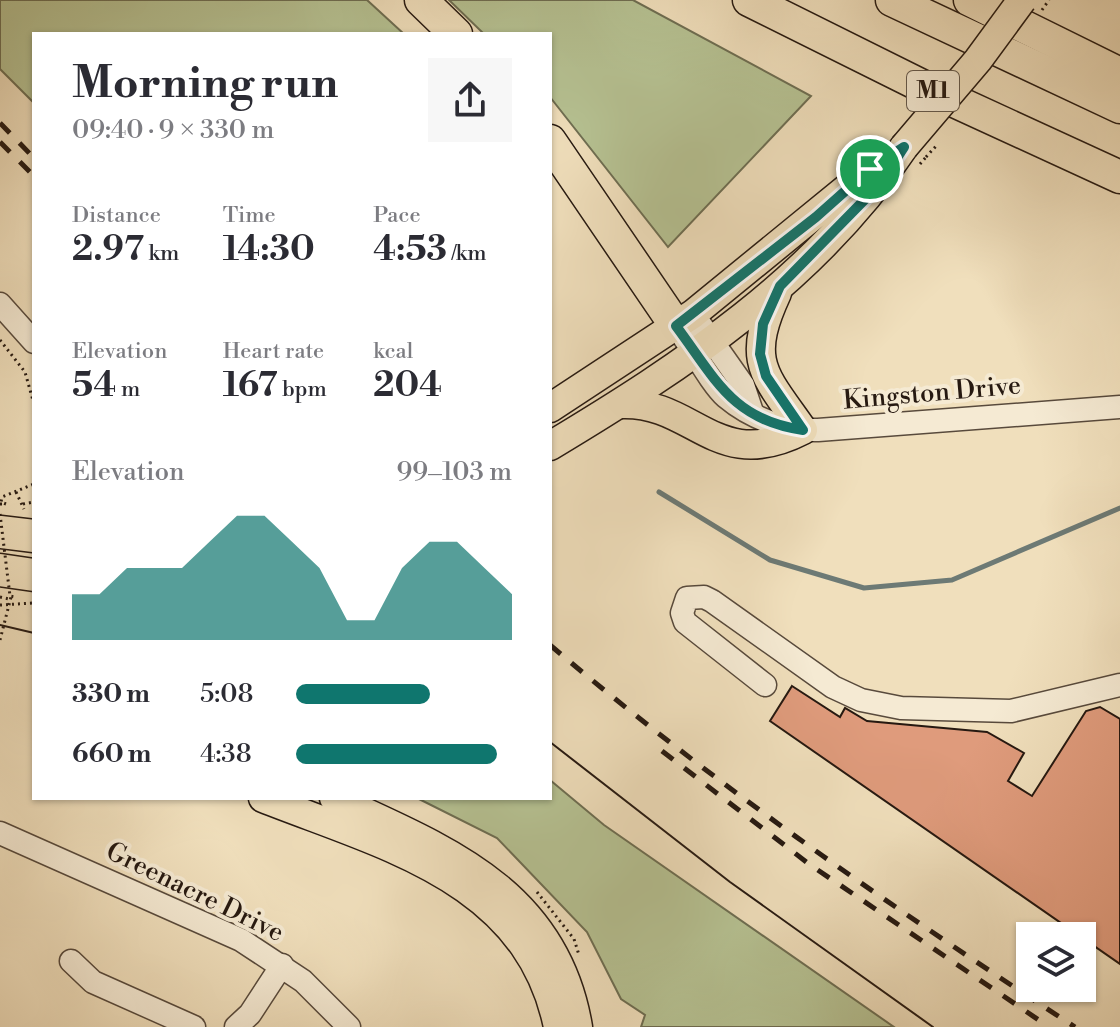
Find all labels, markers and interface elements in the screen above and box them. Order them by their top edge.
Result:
text: Morning run [72,56,338,111]
button: share [428,58,512,142]
road number: M1 [907,71,959,111]
text: 09:40 · 9 × 330 m [72,114,274,146]
pin [836,135,904,203]
icon: arrive [848,147,892,191]
text: Distance [72,202,161,229]
text: Time [223,202,276,229]
text: Pace [373,202,421,229]
text: 2.97 [72,229,144,271]
text: 14:30 [223,229,315,271]
text: 4:53 [373,229,447,271]
text: km [144,240,179,267]
text: /km [447,240,486,267]
text: Elevation [72,338,167,365]
text: Heart rate [223,338,324,365]
text: kcal [373,338,413,365]
text: 54 [72,365,116,407]
text: 167 [223,365,278,407]
text: 204 [373,365,442,407]
street label: Kingston Drive [842,369,1022,417]
text: m [116,376,140,403]
text: bpm [278,376,327,403]
text: Elevation [72,456,185,488]
text: 99–103 m [396,456,512,488]
text: 330 m [72,678,150,710]
text: 5:08 [200,678,253,710]
text: 660 m [72,738,151,770]
text: 4:38 [200,738,252,770]
street label: Greenacre Drive [101,835,289,949]
map controls [1016,922,1096,1002]
button: layers [1016,922,1096,1002]

